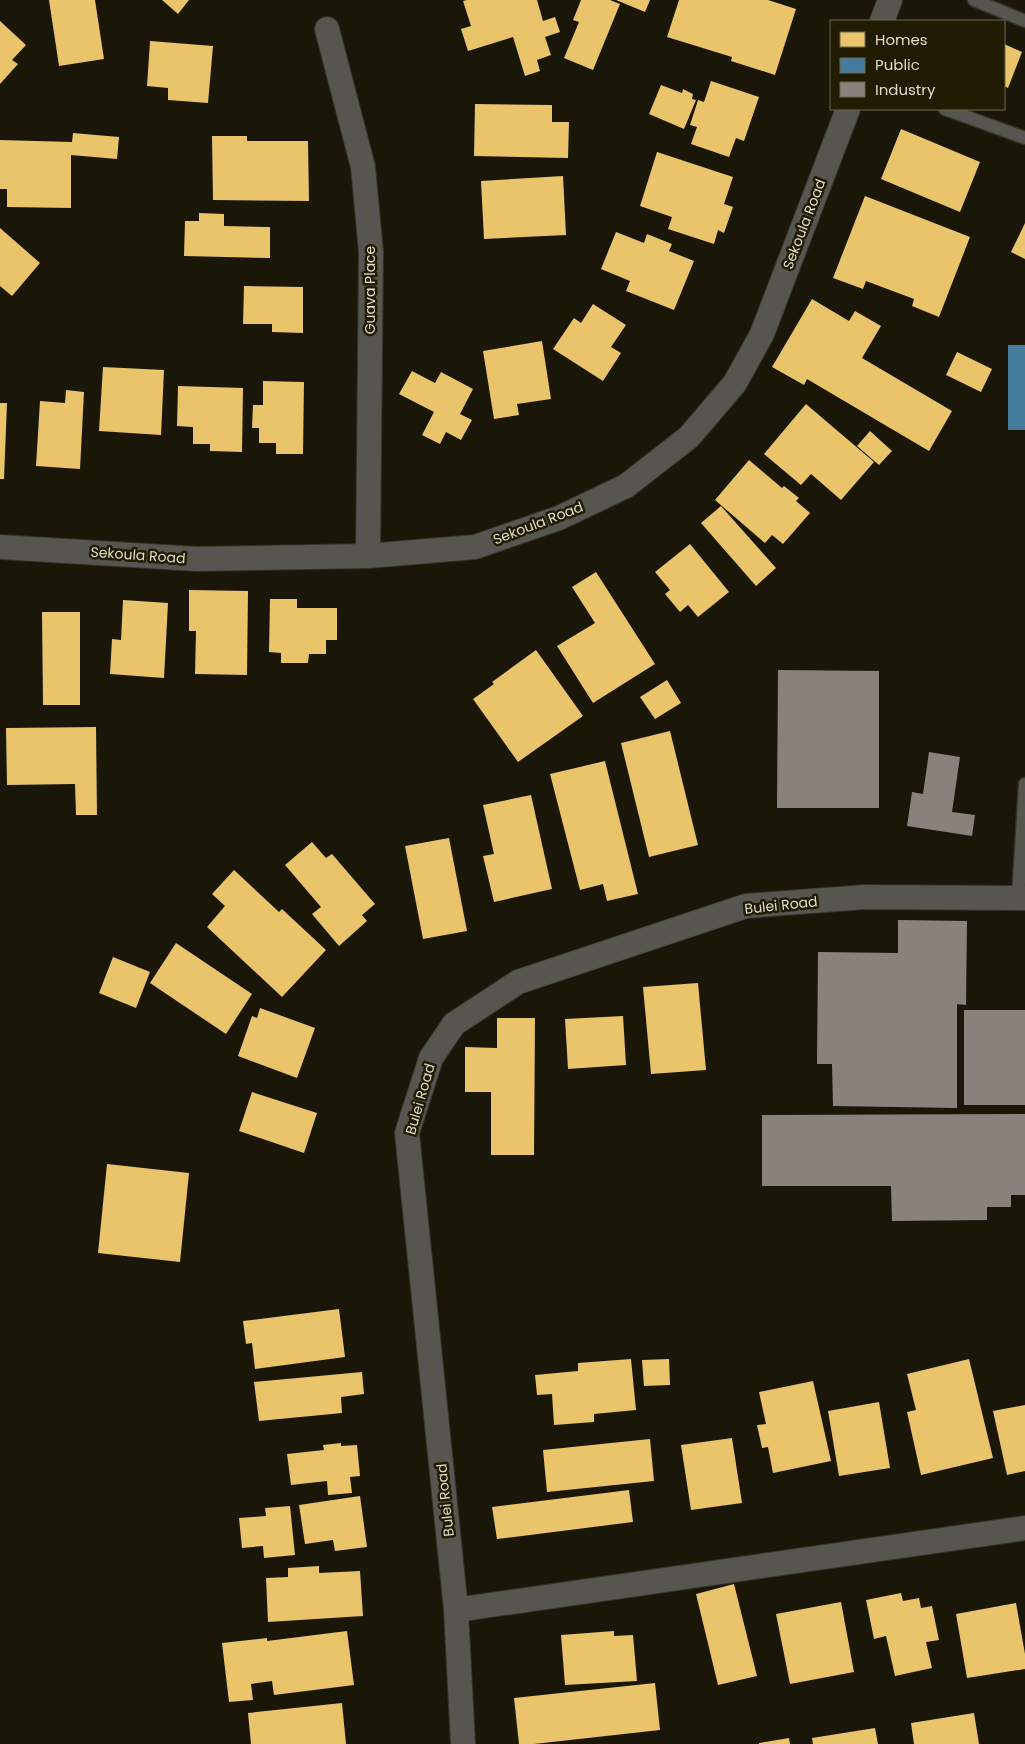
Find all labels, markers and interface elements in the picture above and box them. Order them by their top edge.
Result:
legend [830,20,1005,110]
text: Homes [875,29,928,50]
text: Public [875,54,920,75]
text: Industry [875,79,936,100]
street label: Sekoula Road [778,176,830,272]
street label: Guava Place [360,245,380,334]
street label: Sekoula Road [490,497,586,549]
street label: Sekoula Road [90,542,186,568]
street label: Bulei Road [744,891,818,919]
street label: Bulei Road [400,1061,440,1137]
street label: Bulei Road [431,1463,459,1537]

